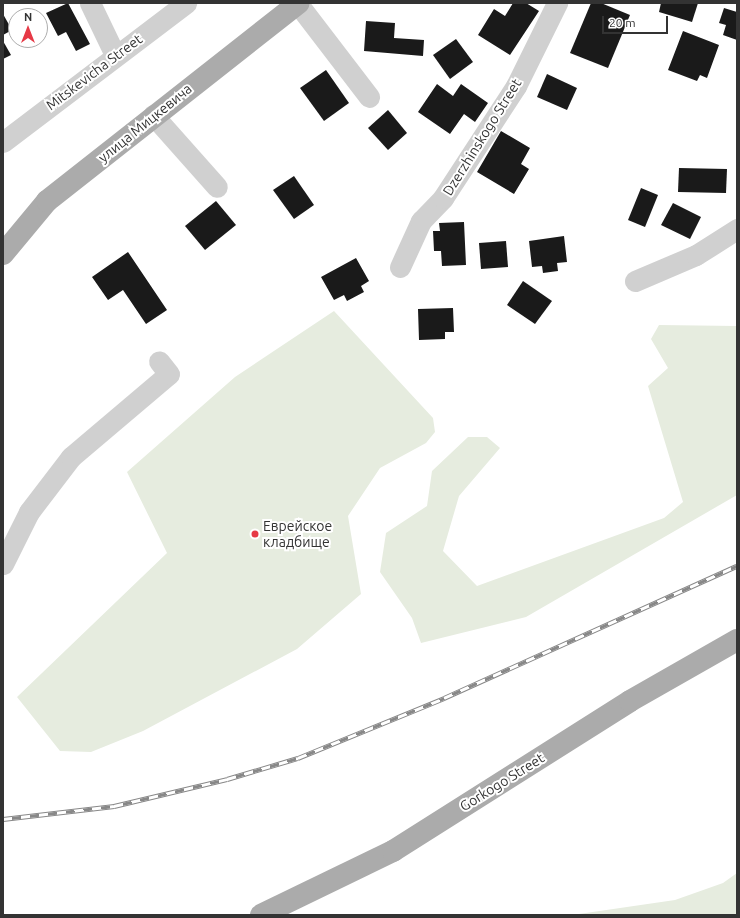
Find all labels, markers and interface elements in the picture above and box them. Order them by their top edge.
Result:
north arrow [8,8,48,48]
scale bar [604,8,670,34]
text: N [24,11,32,23]
text: 20 m [609,16,636,29]
street label: Mitskevicha Street [43,30,145,114]
street label: Dzerzhinskogo Street [439,75,525,199]
street label: улица Мицкевича [95,80,195,166]
place label: Еврейское кладбище [263,518,332,550]
marker: Еврейское кладбище [250,529,260,539]
street label: Gorkogo Street [457,749,547,815]

